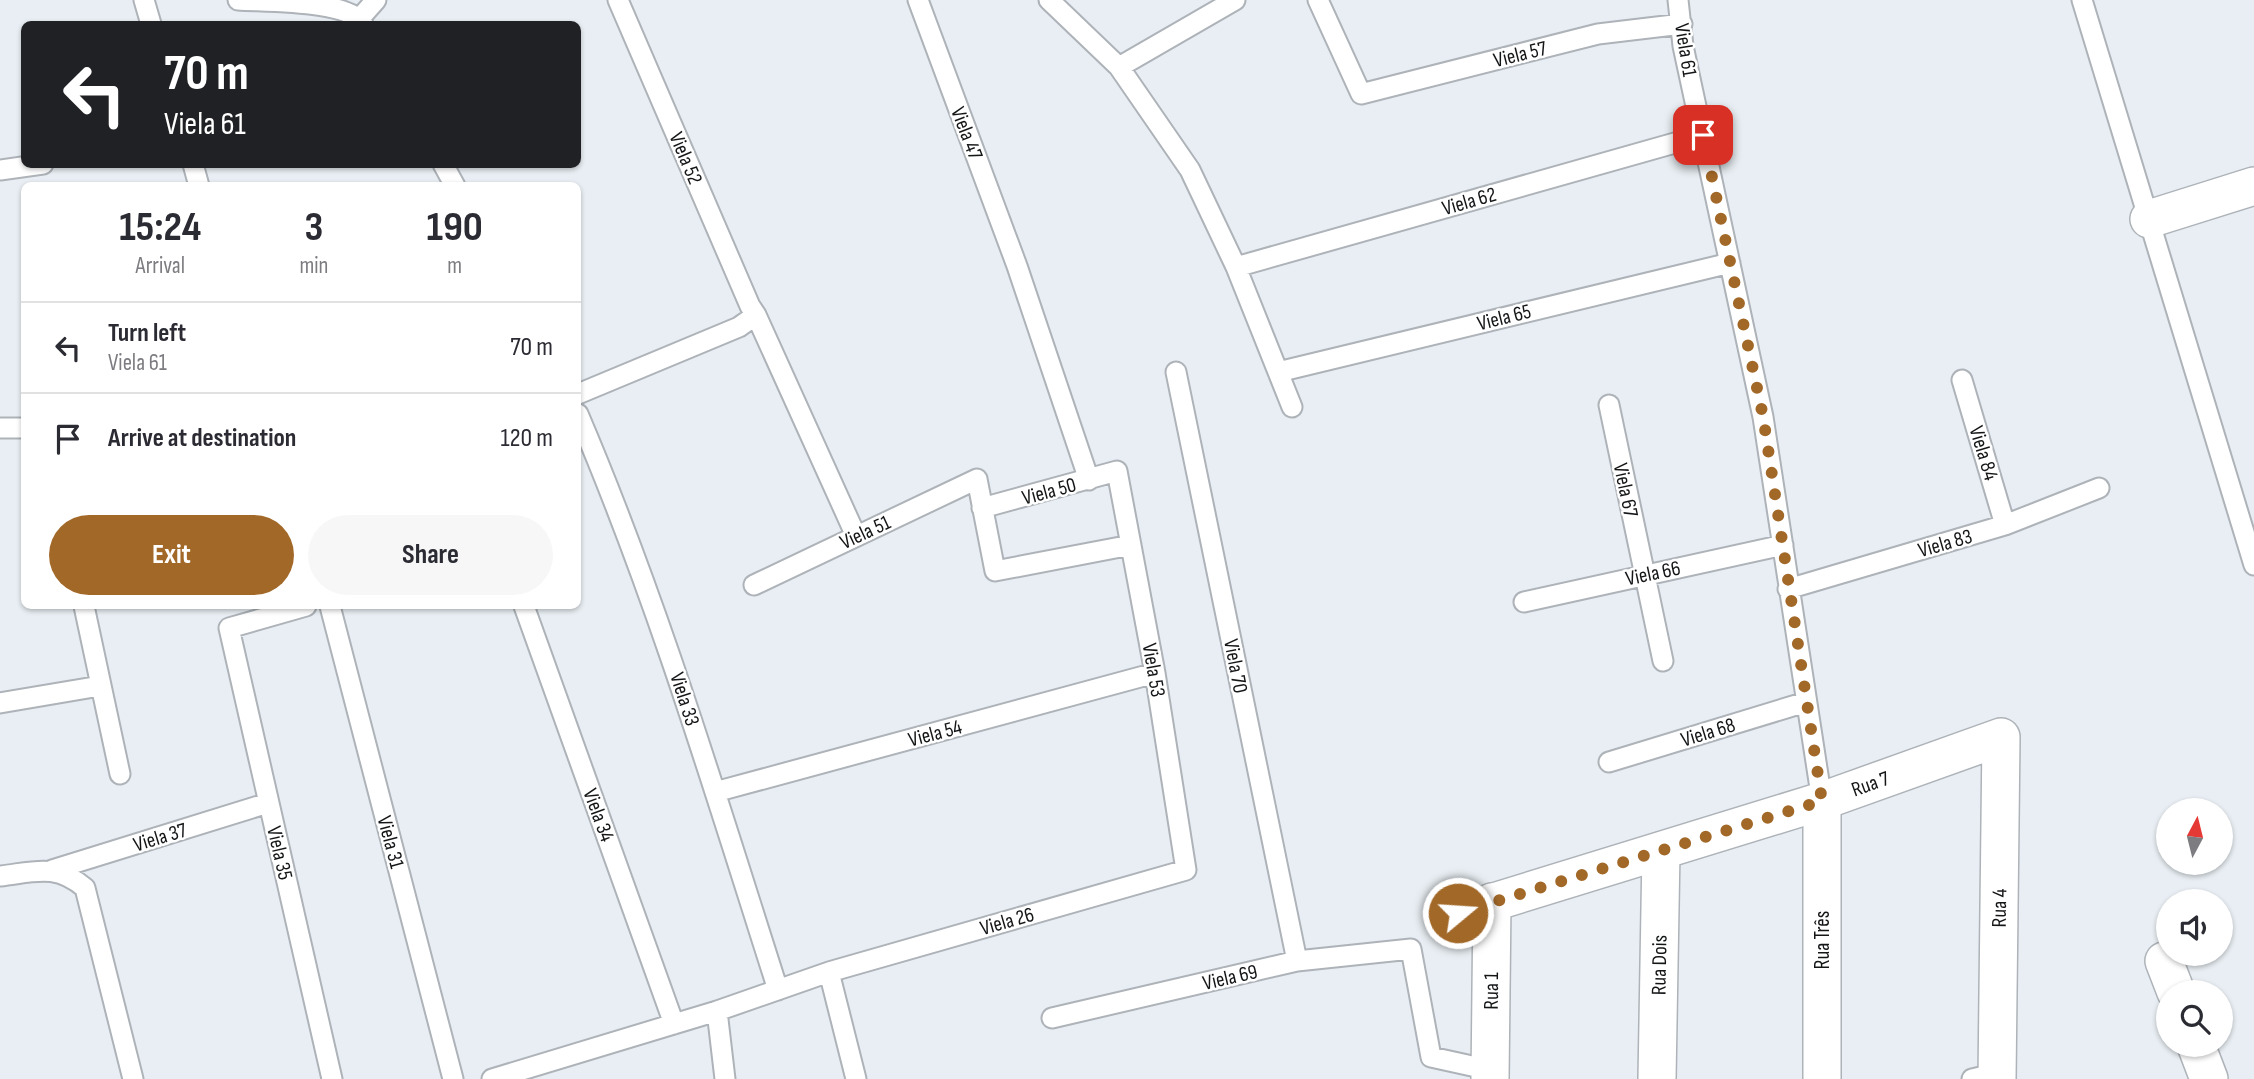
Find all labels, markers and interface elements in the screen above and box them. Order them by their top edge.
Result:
street label: Viela 61 [1669,22,1702,79]
street label: Viela 57 [1491,36,1550,73]
text: 70 m [164,45,249,104]
icon: left [49,49,140,140]
street label: Viela 47 [945,103,988,163]
text: Viela 61 [164,105,246,144]
pin [1673,105,1733,165]
icon: arrive [1684,116,1722,154]
street label: Viela 52 [663,128,708,188]
street label: Viela 62 [1439,182,1499,221]
text: 15:24 [119,202,201,253]
text: 3 [304,202,323,253]
text: 190 [426,202,483,253]
text: Arrival [135,252,185,280]
text: min [299,252,328,280]
text: m [447,252,462,280]
street label: Viela 65 [1475,299,1534,336]
text: Turn left [108,318,186,349]
icon: left [49,329,87,367]
text: 70 m [510,332,553,363]
text: Viela 61 [108,349,167,377]
icon: arrive [49,420,87,458]
text: Arrive at destination [108,423,296,454]
text: 120 m [500,423,553,454]
street label: Viela 84 [1963,423,2004,484]
street label: Viela 67 [1608,461,1644,520]
street label: Viela 50 [1019,472,1079,511]
street label: Viela 51 [836,510,895,555]
button: Exit [49,515,294,595]
button: Share [308,515,553,595]
street label: Viela 83 [1915,524,1975,563]
street label: Viela 66 [1623,555,1683,591]
street label: Viela 70 [1218,637,1253,695]
street label: Viela 53 [1136,641,1171,699]
street label: Viela 33 [664,669,705,729]
street label: Viela 68 [1678,712,1738,753]
street label: Viela 54 [906,714,965,753]
street label: Rua 7 [1848,766,1893,802]
street label: Viela 34 [577,785,620,845]
north arrow [2156,798,2233,875]
map controls [2156,798,2233,1057]
street label: Viela 31 [372,813,410,872]
street label: Viela 37 [131,817,190,857]
street label: Viela 35 [261,824,298,882]
position arrow [1421,876,1495,950]
street label: Rua 4 [1987,888,2012,928]
button: sound [2156,889,2233,966]
street label: Viela 26 [977,902,1037,941]
street label: Rua Três [1810,911,1835,969]
street label: Rua Dois [1646,935,1673,995]
street label: Viela 69 [1200,959,1260,996]
street label: Rua 1 [1479,972,1504,1010]
button: search [2156,980,2233,1057]

